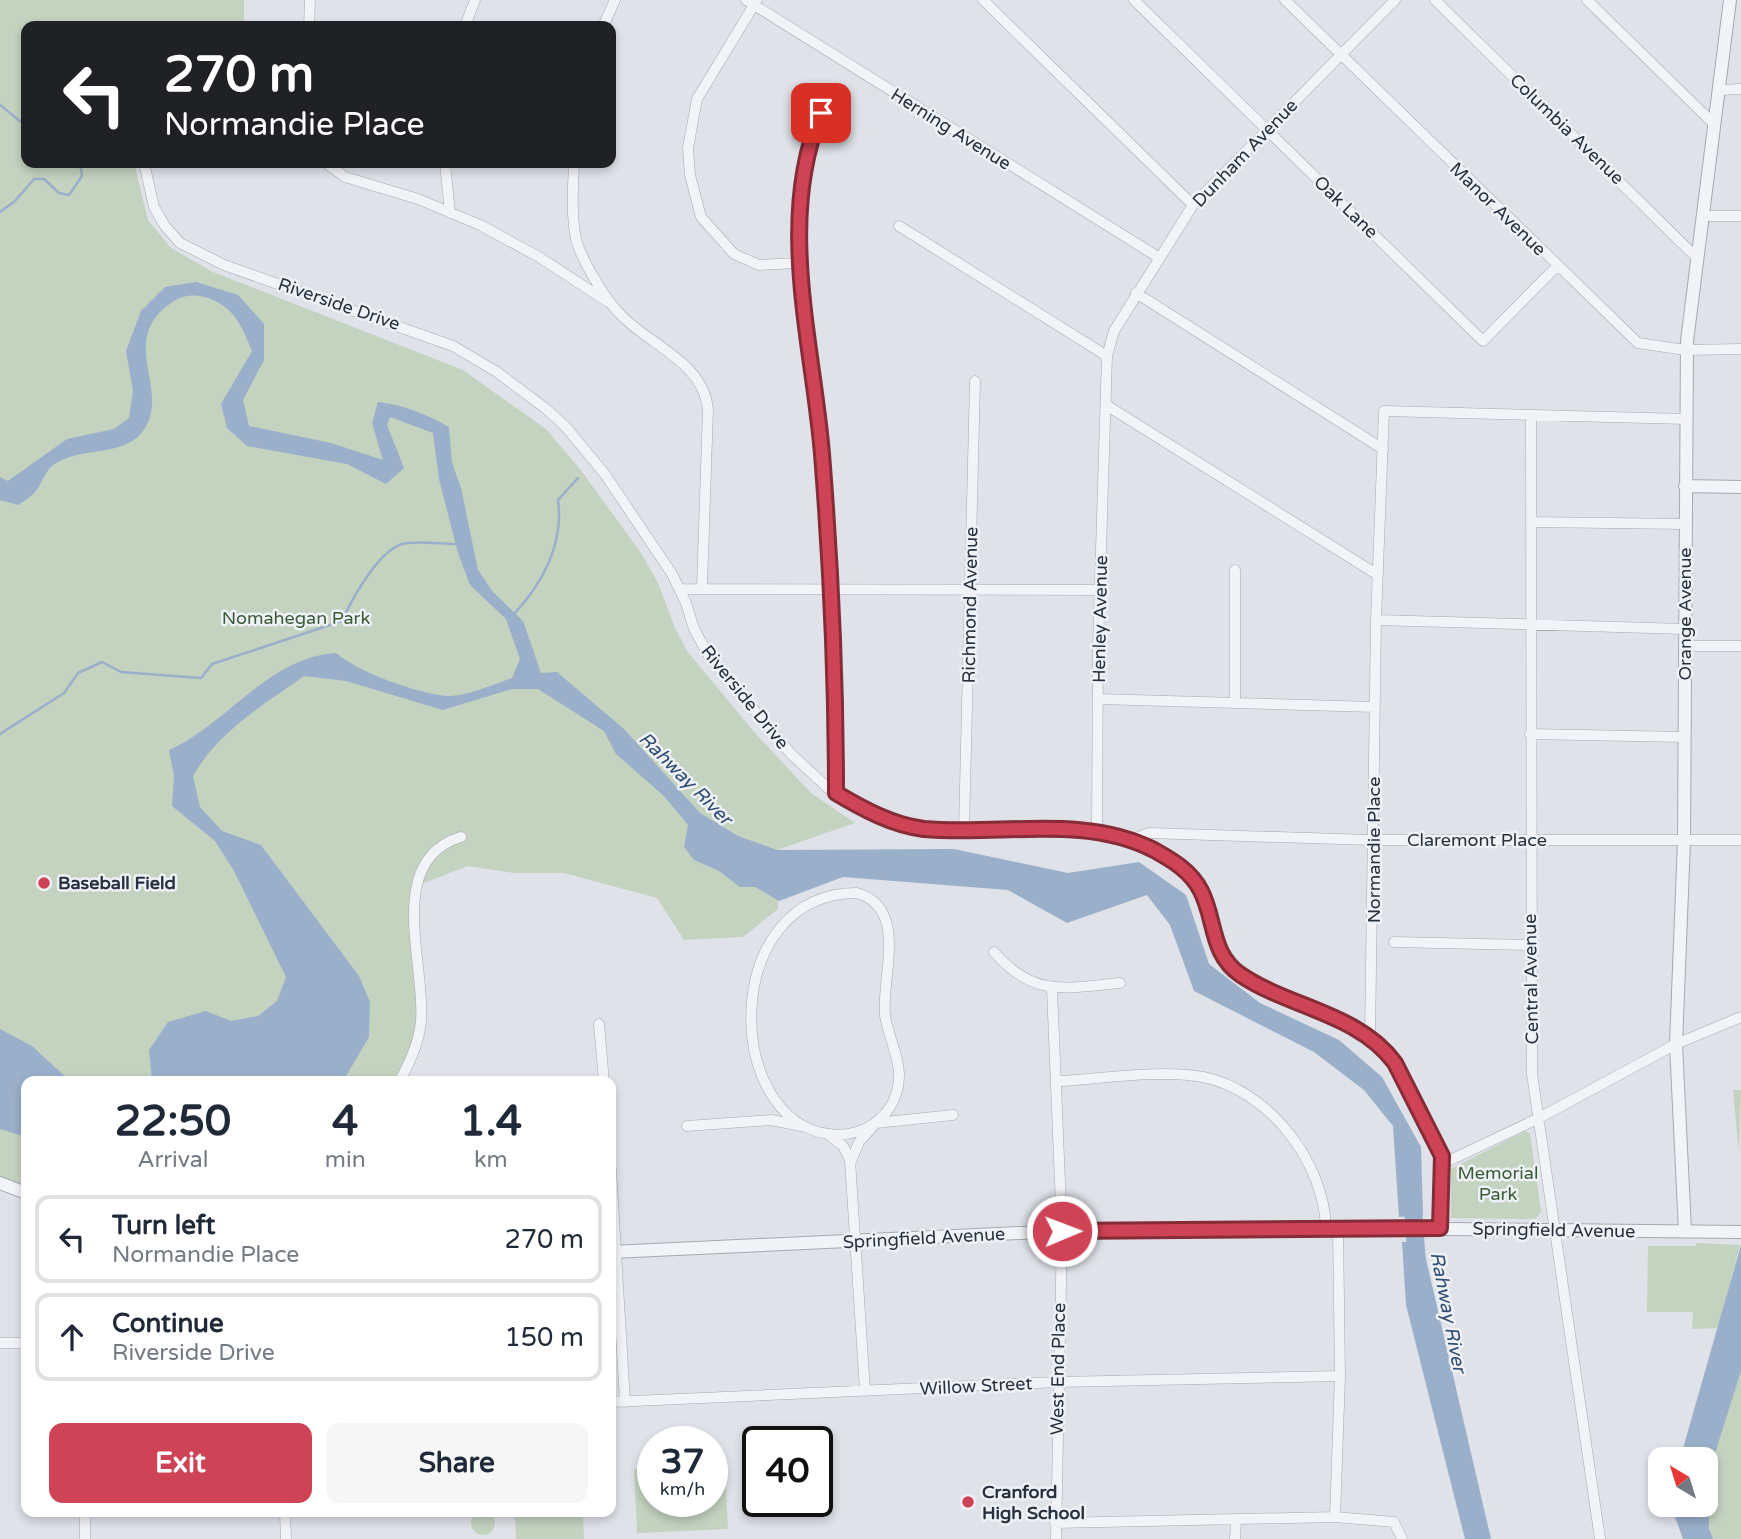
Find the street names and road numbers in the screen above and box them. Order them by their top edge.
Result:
street label: Columbia Avenue [1505,69,1629,189]
street label: Herning Avenue [887,83,1015,175]
street label: Dunham Avenue [1188,94,1302,212]
street label: Manor Avenue [1445,158,1551,260]
street label: Oak Lane [1309,171,1383,243]
street label: Riverside Drive [275,273,403,335]
street label: Richmond Avenue [958,526,982,684]
street label: Orange Avenue [1674,547,1696,681]
street label: Henley Avenue [1088,555,1112,683]
street label: Riverside Drive [696,641,794,753]
street label: Normandie Place [1363,777,1385,923]
street label: Claremont Place [1407,829,1547,851]
street label: Central Avenue [1519,913,1543,1045]
street label: Springfield Avenue [1473,1218,1635,1242]
street label: Springfield Avenue [842,1223,1006,1253]
street label: West End Place [1046,1303,1070,1435]
street label: Willow Street [919,1372,1033,1400]

